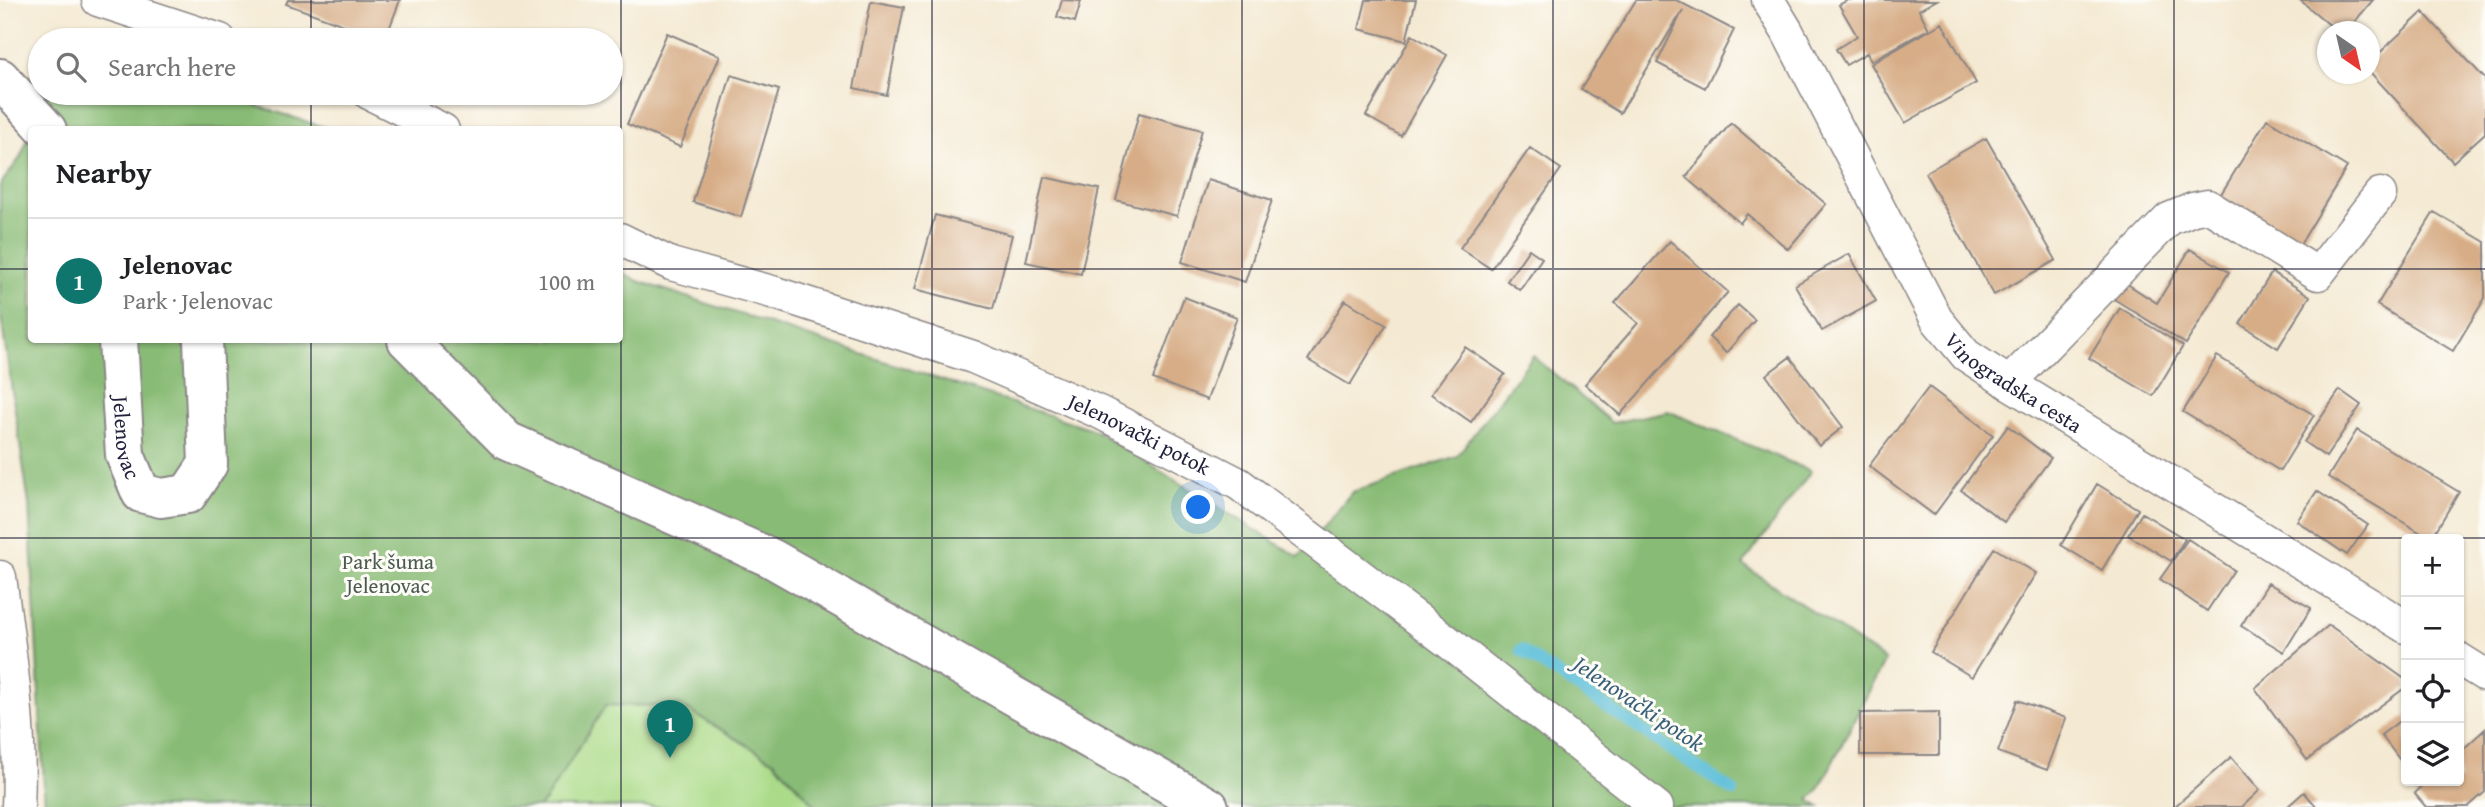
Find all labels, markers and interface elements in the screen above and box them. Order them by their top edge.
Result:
north arrow [2317,21,2380,84]
search box [28,28,623,105]
text: Search here [108,47,236,86]
icon: search [52,48,90,86]
text: Nearby [56,150,152,194]
text: Jelenovac [123,245,232,284]
text: 1 [73,265,85,298]
text: 100 m [538,265,595,298]
text: Park · Jelenovac [123,284,273,317]
street label: Vinogradska cesta [1938,325,2088,440]
street label: Jelenovački potok [1060,384,1216,482]
street label: Jelenovac [106,392,149,484]
your location [1181,490,1215,524]
map controls [2401,534,2464,786]
button: + [2401,534,2464,597]
park label: Park šuma Jelenovac [342,546,434,601]
button: − [2401,597,2464,660]
water label: Jelenovački potok [1564,645,1712,759]
button: locate [2401,660,2464,723]
pin: 1 [647,700,693,758]
button: layers [2401,723,2464,786]

